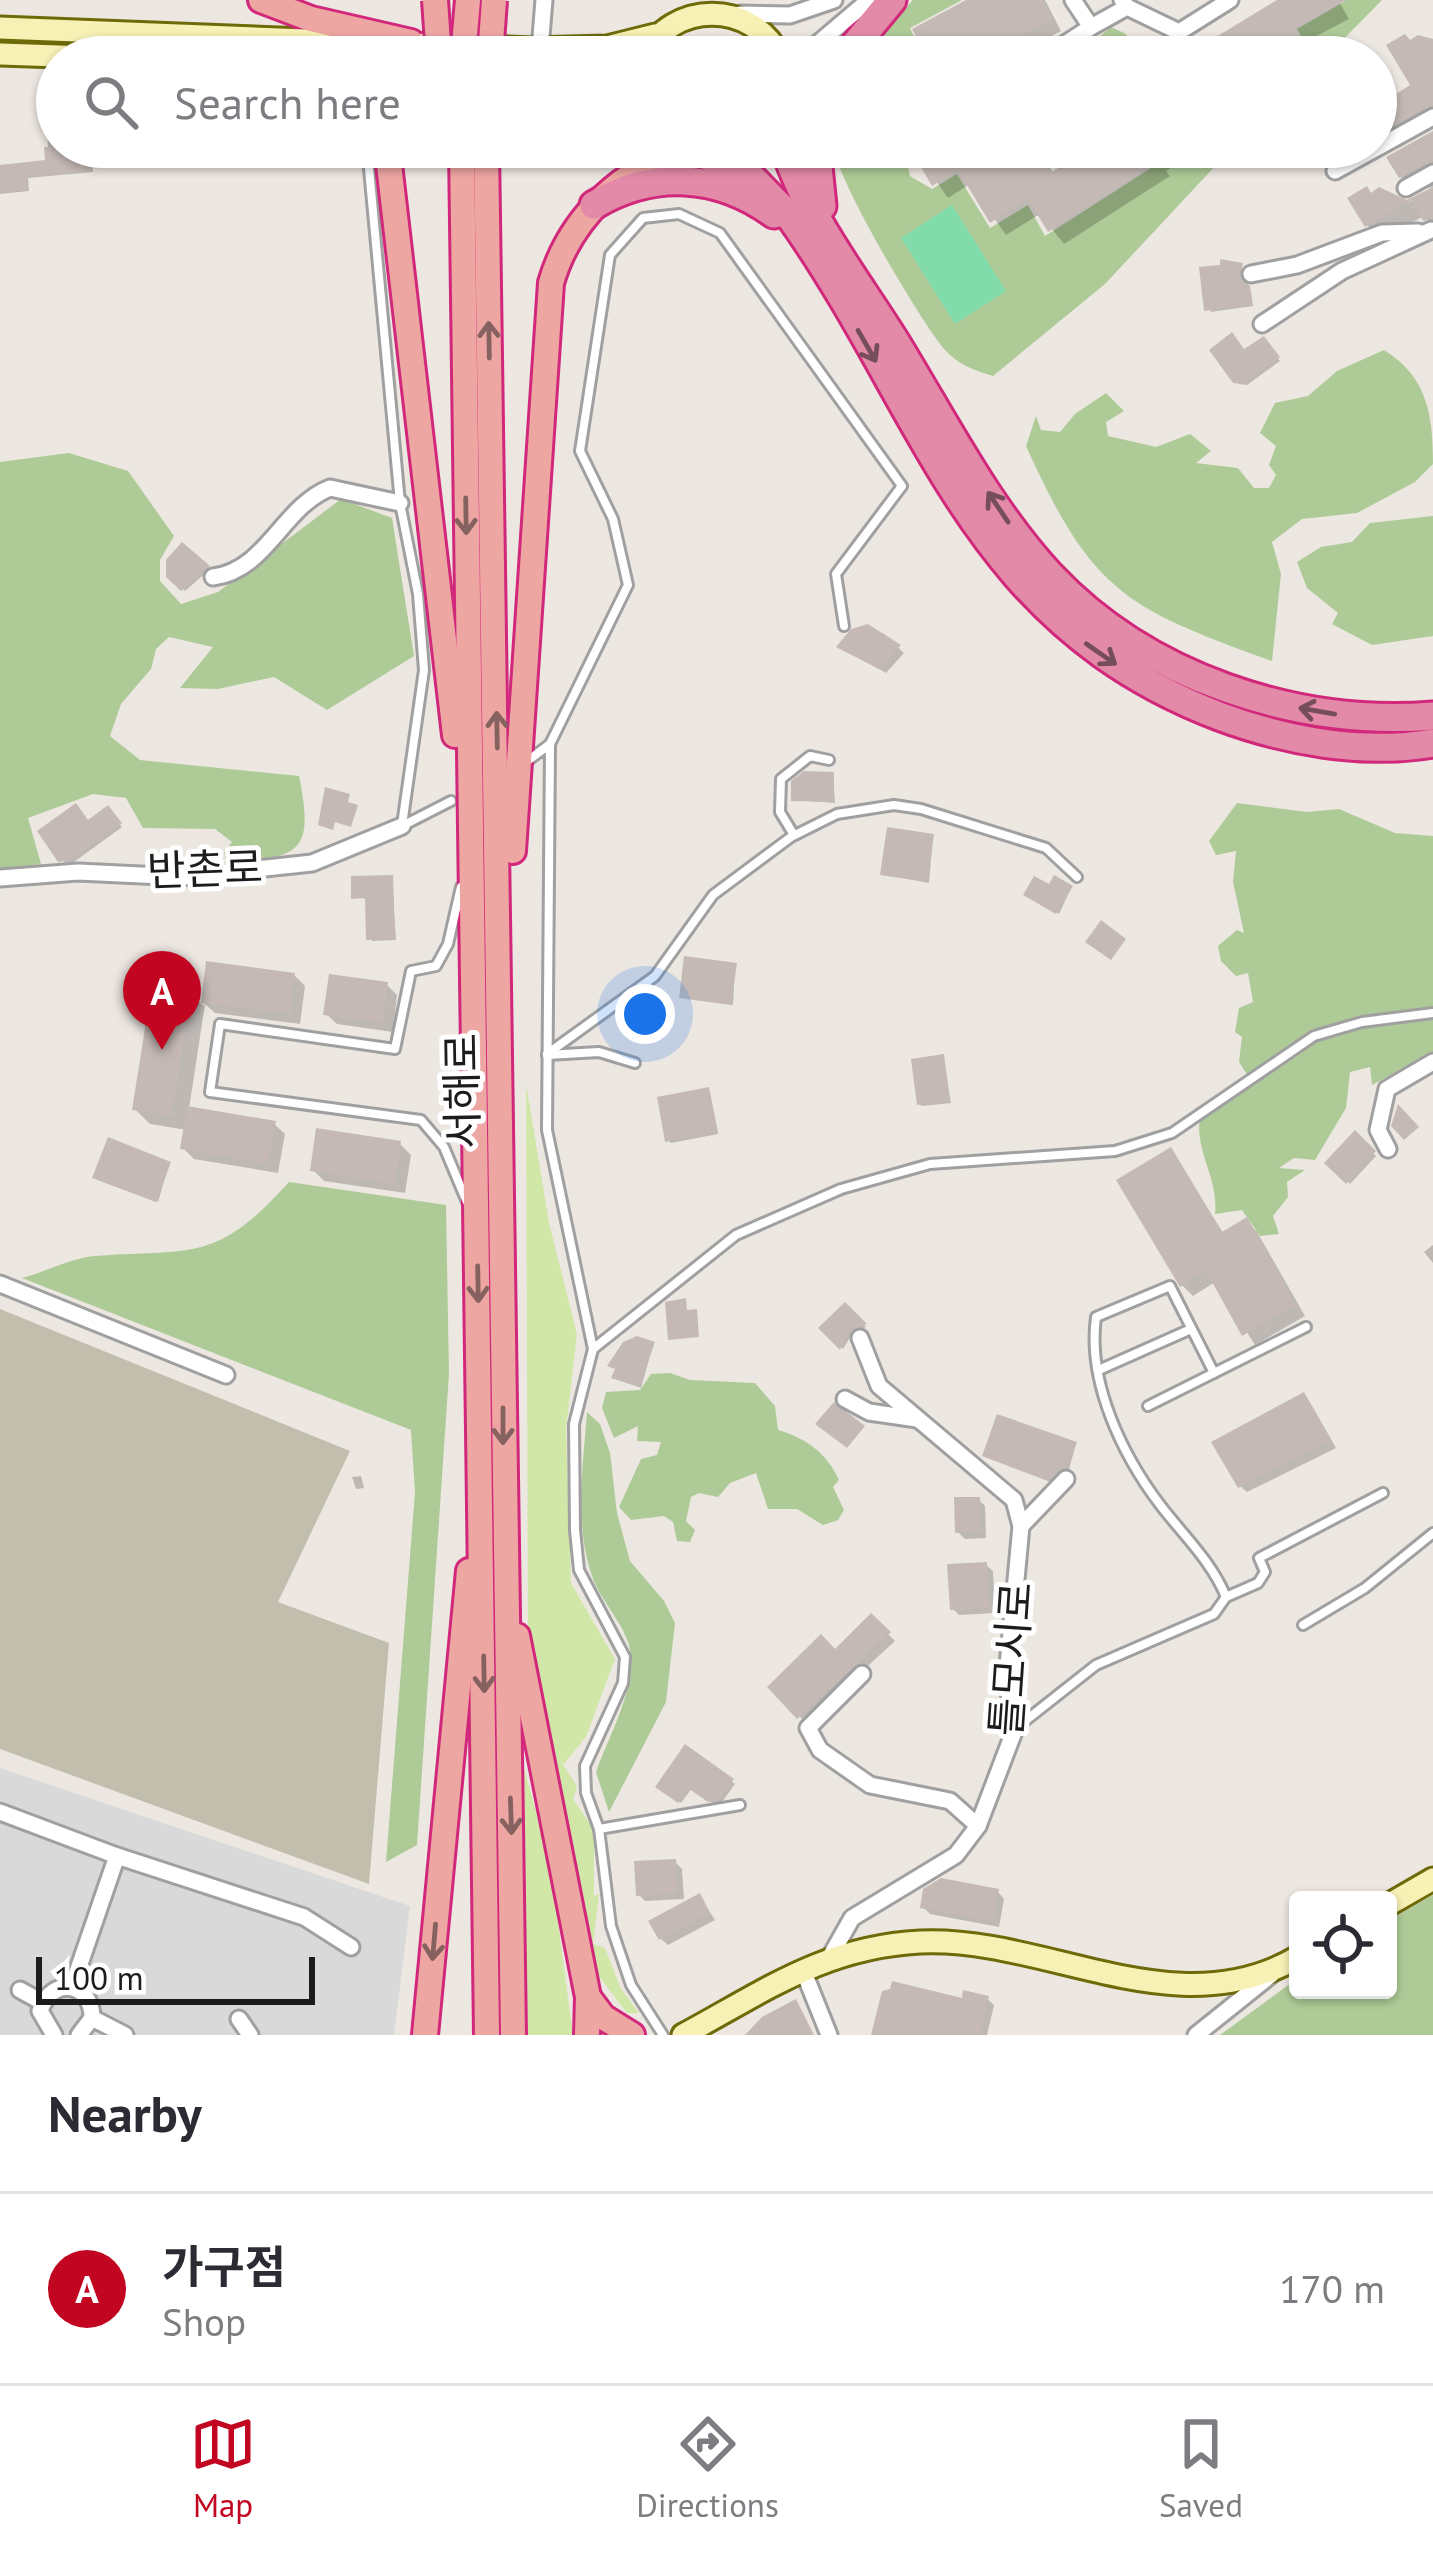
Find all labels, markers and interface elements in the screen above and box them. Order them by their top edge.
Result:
search box [36,36,1397,168]
icon: search [78,69,144,135]
text: Search here [174,73,401,131]
one-way arrow [478,321,501,360]
one-way arrow [855,328,879,362]
one-way arrow [986,491,1011,525]
one-way arrow [455,496,477,535]
one-way arrow [1084,640,1117,666]
one-way arrow [1298,698,1337,721]
one-way arrow [485,711,508,750]
street label: 반촌로 [146,839,264,898]
pin: A [123,951,201,1050]
your location [615,984,675,1044]
street label: 서해로 [433,1033,490,1149]
one-way arrow [467,1264,489,1303]
one-way arrow [492,1406,514,1445]
street label: 틀모시로 [978,1580,1043,1738]
one-way arrow [473,1654,496,1693]
one-way arrow [499,1796,522,1835]
map controls [1289,1891,1397,1999]
button: locate [1289,1891,1397,1999]
one-way arrow [422,1922,445,1961]
scale bar [36,1951,315,2004]
text: 100 m [54,1956,144,1999]
text: Nearby [48,2080,202,2146]
text: 가구점 [162,2237,286,2295]
text: A [75,2263,99,2314]
text: 170 m [1279,2263,1385,2314]
text: Shop [162,2296,246,2347]
tab: Map [190,2411,256,2526]
tab: Directions [636,2411,779,2526]
tab: Saved [1159,2411,1243,2526]

